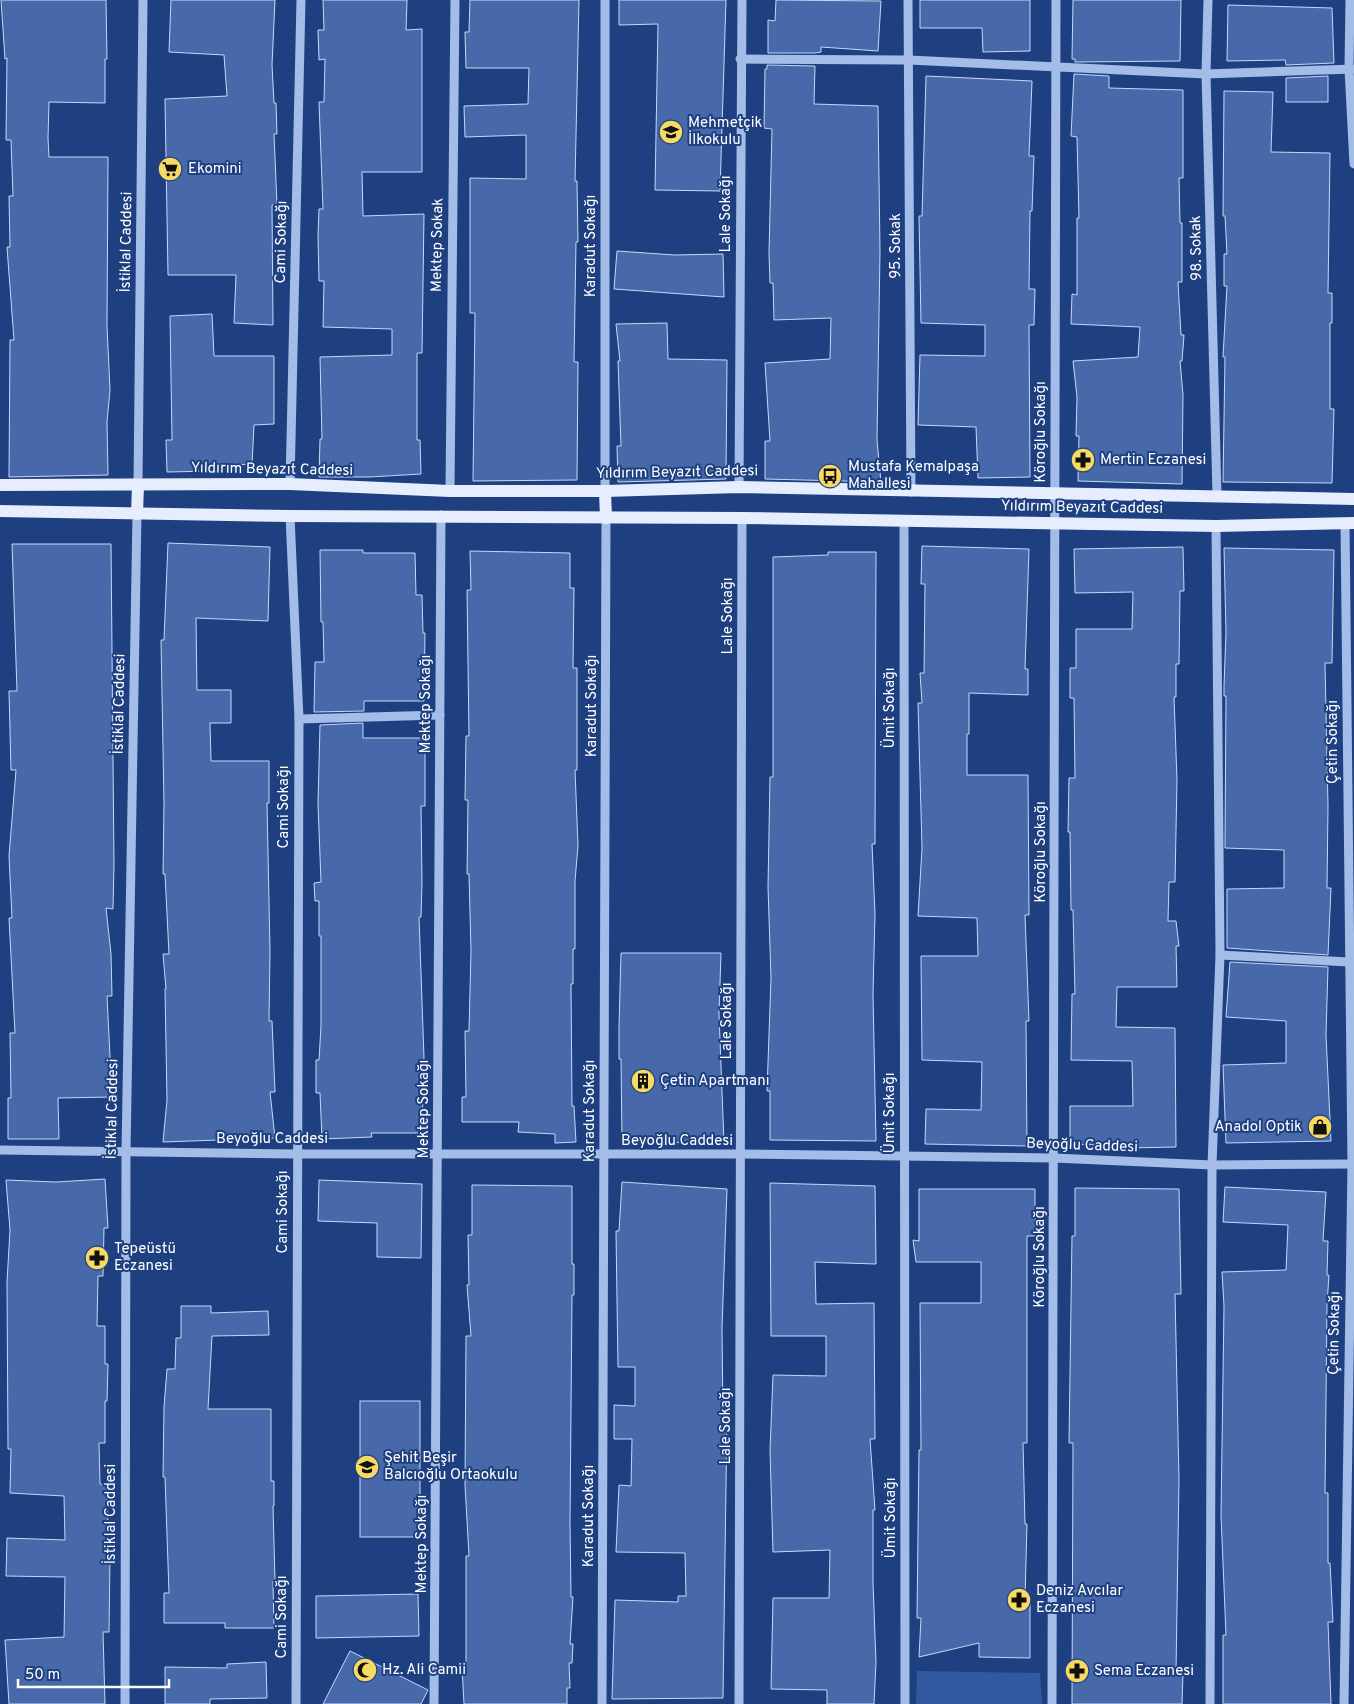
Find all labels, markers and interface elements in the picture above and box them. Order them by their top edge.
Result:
place label: Mehmetçik İlkokulu [688,114,762,150]
school or university icon: Mehmetçik İlkokulu [658,119,684,145]
supermarket icon: Ekomini [157,156,183,182]
place label: Ekomini [188,160,242,179]
street label: Lale Sokağı [717,176,736,252]
street label: İstiklal Caddesi [116,191,137,293]
street label: Karadut Sokağı [582,195,601,297]
street label: Mektep Sokak [428,198,448,292]
street label: Cami Sokağı [272,200,292,284]
street label: 95. Sokak [887,213,906,279]
street label: 98. Sokak [1187,215,1207,281]
street label: Köroğlu Sokağı [1032,381,1051,483]
pharmacy icon: Mertin Eczanesi [1070,447,1096,473]
place label: Mertin Eczanesi [1100,451,1206,470]
place label: Mustafa Kemalpaşa Mahallesi [848,458,979,494]
street label: Yıldırım Beyazıt Caddesi [191,459,353,481]
street label: Yıldırım Beyazıt Caddesi [596,462,758,484]
bus stop icon: Mustafa Kemalpaşa Mahallesi [817,463,843,489]
street label: Yıldırım Beyazıt Caddesi [1001,497,1163,519]
street label: Lale Sokağı [719,578,738,654]
street label: İstiklal Caddesi [109,653,130,755]
street label: Mektep Sokağı [417,655,436,753]
street label: Karadut Sokağı [583,655,602,757]
street label: Ümit Sokağı [880,667,900,749]
street label: Çetin Sokağı [1324,700,1343,784]
street label: Cami Sokağı [275,766,294,848]
street label: Köroğlu Sokağı [1032,801,1051,903]
street label: Lale Sokağı [718,983,737,1059]
street label: İstiklal Caddesi [102,1058,123,1160]
street label: Mektep Sokağı [415,1060,434,1158]
street label: Karadut Sokağı [581,1060,600,1162]
building icon: Çetin Apartmanı [630,1068,656,1094]
place label: Çetin Apartmanı [660,1072,770,1091]
street label: Ümit Sokağı [880,1072,900,1154]
shop icon: Anadol Optik [1307,1114,1333,1140]
place label: Anadol Optik [1214,1118,1302,1137]
street label: Beyoğlu Caddesi [216,1130,328,1149]
street label: Beyoğlu Caddesi [621,1132,733,1151]
street label: Beyoğlu Caddesi [1026,1135,1138,1157]
street label: Cami Sokağı [274,1171,293,1253]
street label: Köroğlu Sokağı [1031,1206,1050,1308]
place label: Tepeüstü Eczanesi [114,1240,176,1276]
pharmacy icon: Tepeüstü Eczanesi [84,1245,110,1271]
street label: Çetin Sokağı [1325,1291,1345,1375]
street label: Lale Sokağı [717,1388,736,1464]
place label: Şehit Beşir Balcıoğlu Ortaokulu [384,1449,518,1485]
school or university icon: Şehit Beşir Balcıoğlu Ortaokulu [354,1454,380,1480]
street label: İstiklal Caddesi [101,1464,121,1564]
street label: Karadut Sokağı [580,1465,599,1567]
street label: Ümit Sokağı [881,1477,901,1559]
street label: Mektep Sokağı [413,1495,432,1593]
street label: Cami Sokağı [273,1576,292,1658]
place label: Deniz Avcılar Eczanesi [1036,1582,1123,1618]
pharmacy icon: Deniz Avcılar Eczanesi [1006,1587,1032,1613]
scale bar [18,1656,169,1688]
mosque icon: Hz. Ali Camii [352,1657,378,1683]
pharmacy icon: Sema Eczanesi [1064,1658,1090,1684]
place label: Hz. Ali Camii [382,1661,466,1680]
place label: Sema Eczanesi [1094,1662,1194,1681]
text: 50 m [25,1666,60,1685]

